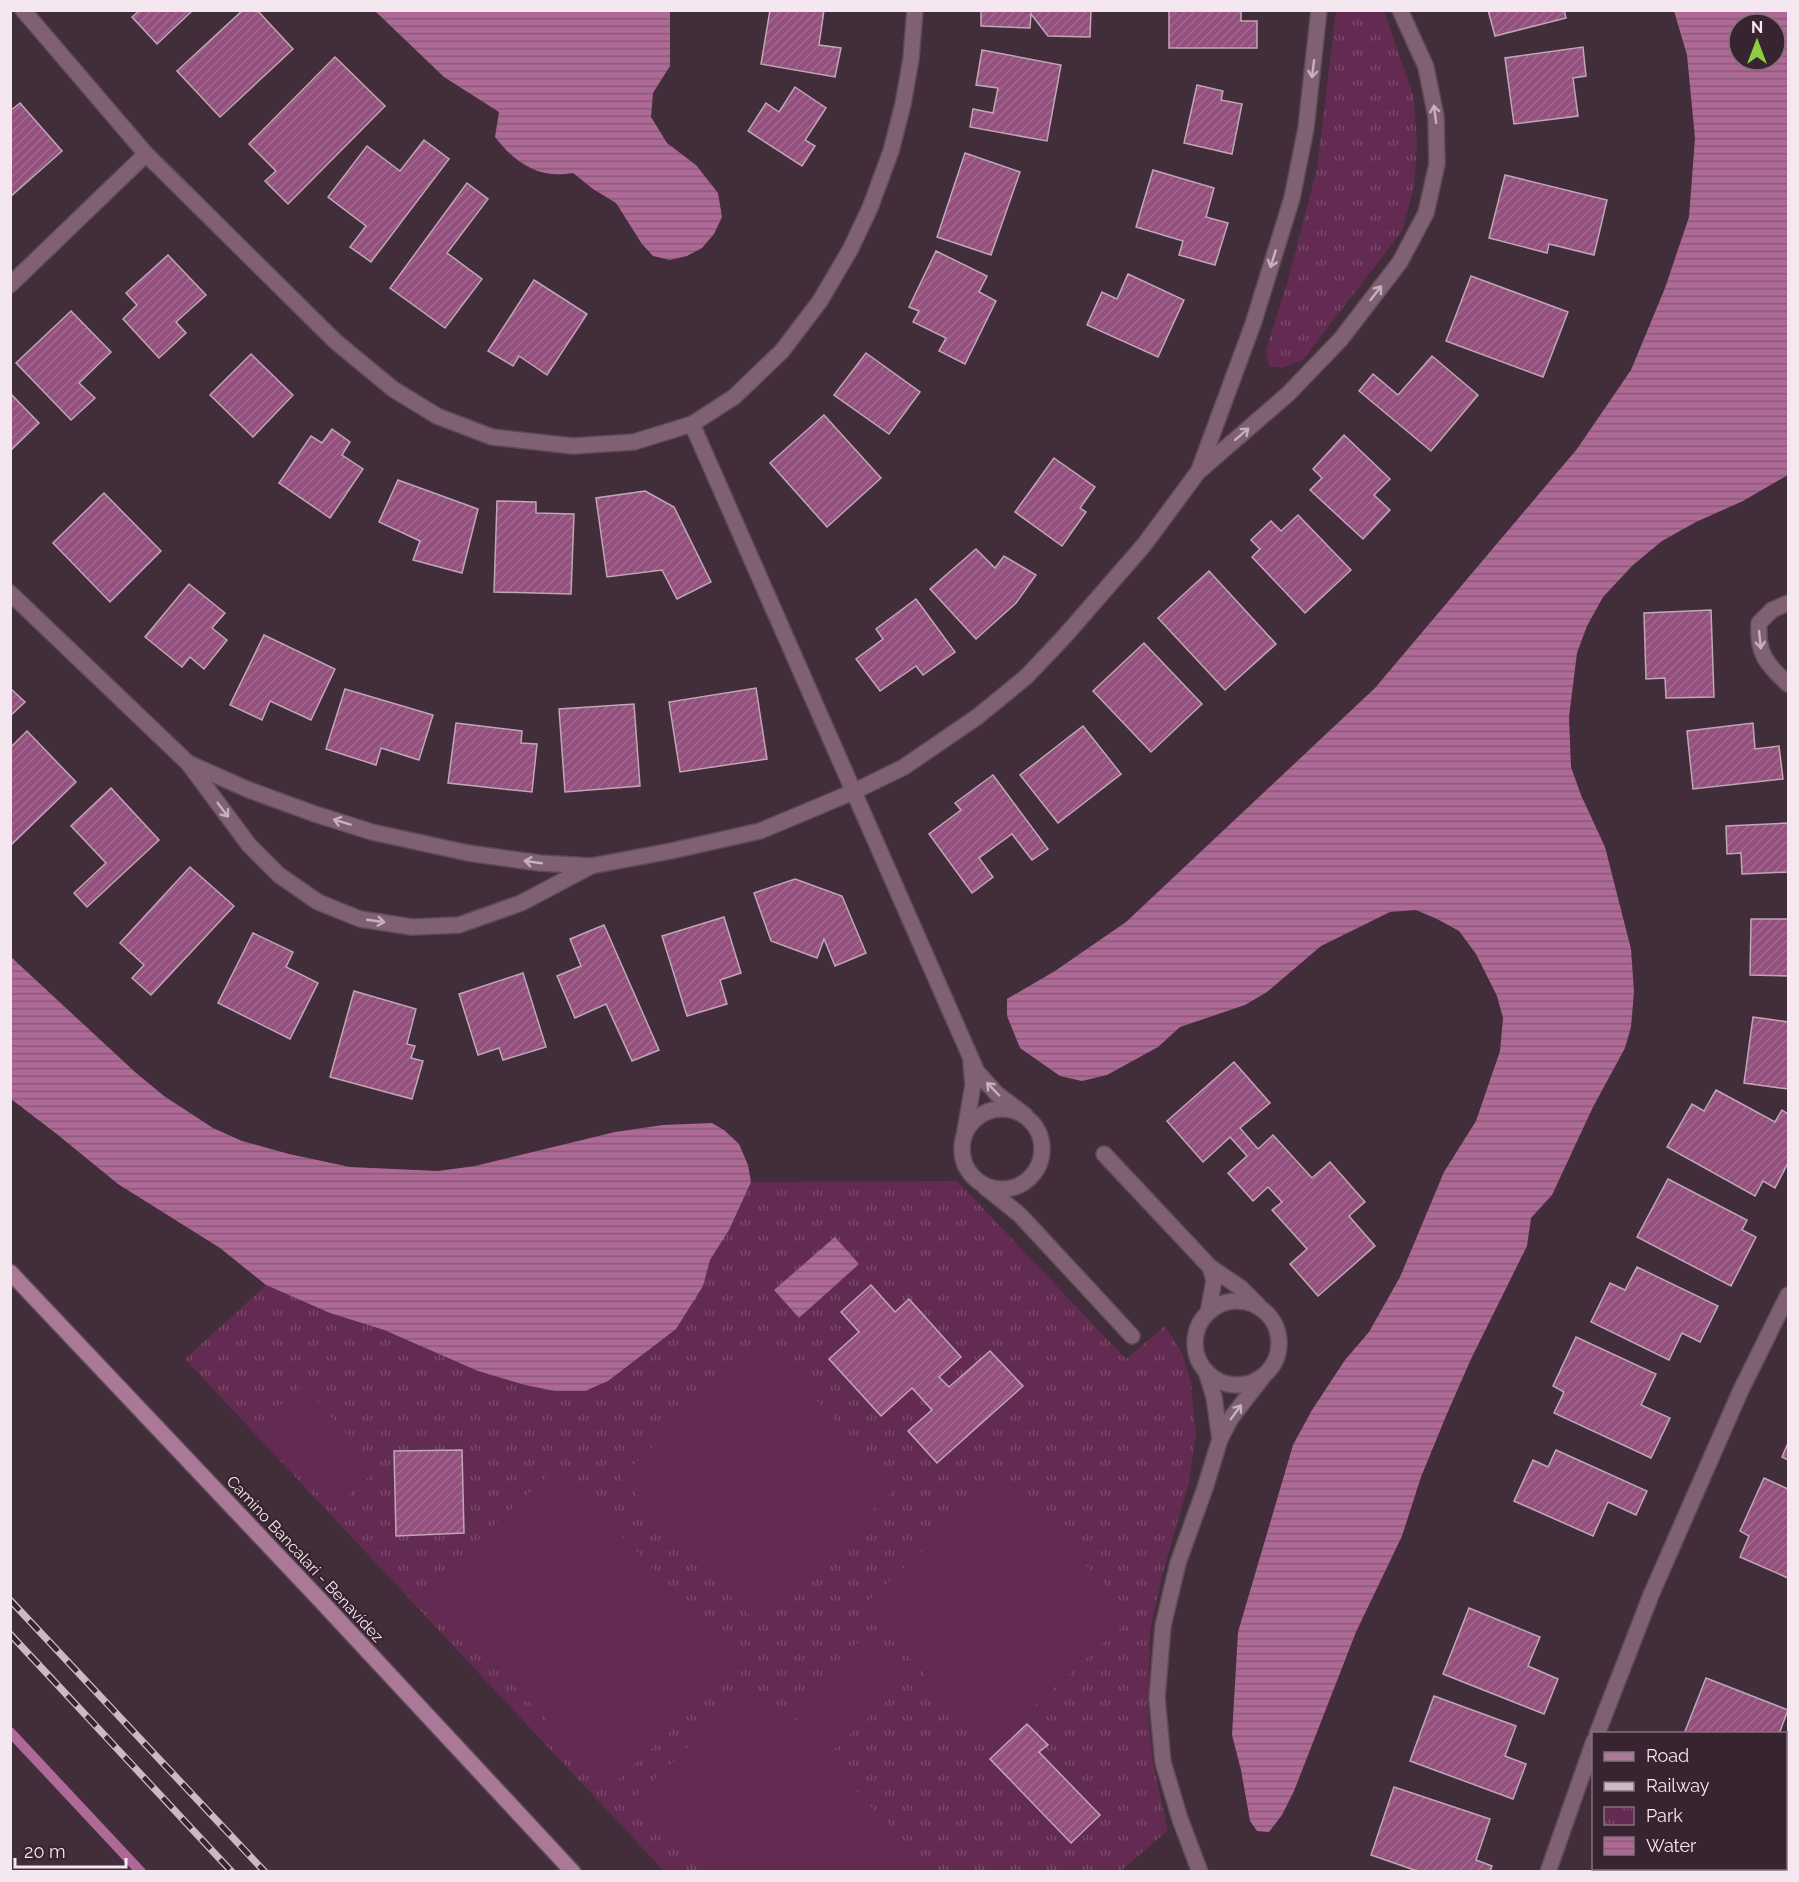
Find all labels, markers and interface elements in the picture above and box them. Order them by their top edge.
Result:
north arrow [1727,12,1787,72]
text: N [1751,18,1763,37]
one-way arrow [1308,58,1319,78]
one-way arrow [1429,105,1440,124]
one-way arrow [1267,249,1278,268]
one-way arrow [1369,285,1382,301]
one-way arrow [1234,427,1249,441]
one-way arrow [1755,630,1766,650]
one-way arrow [216,801,229,817]
one-way arrow [333,816,352,827]
one-way arrow [523,856,543,867]
one-way arrow [365,916,385,927]
one-way arrow [986,1082,1001,1097]
one-way arrow [1229,1404,1242,1420]
street label: Camino Bancalari - Benavídez [223,1472,387,1646]
legend [1592,1732,1787,1870]
text: Road [1646,1745,1689,1766]
text: Railway [1646,1775,1710,1796]
text: Park [1646,1805,1683,1826]
scale bar [15,1831,126,1869]
text: Water [1646,1835,1697,1856]
text: 20 m [24,1841,66,1862]

